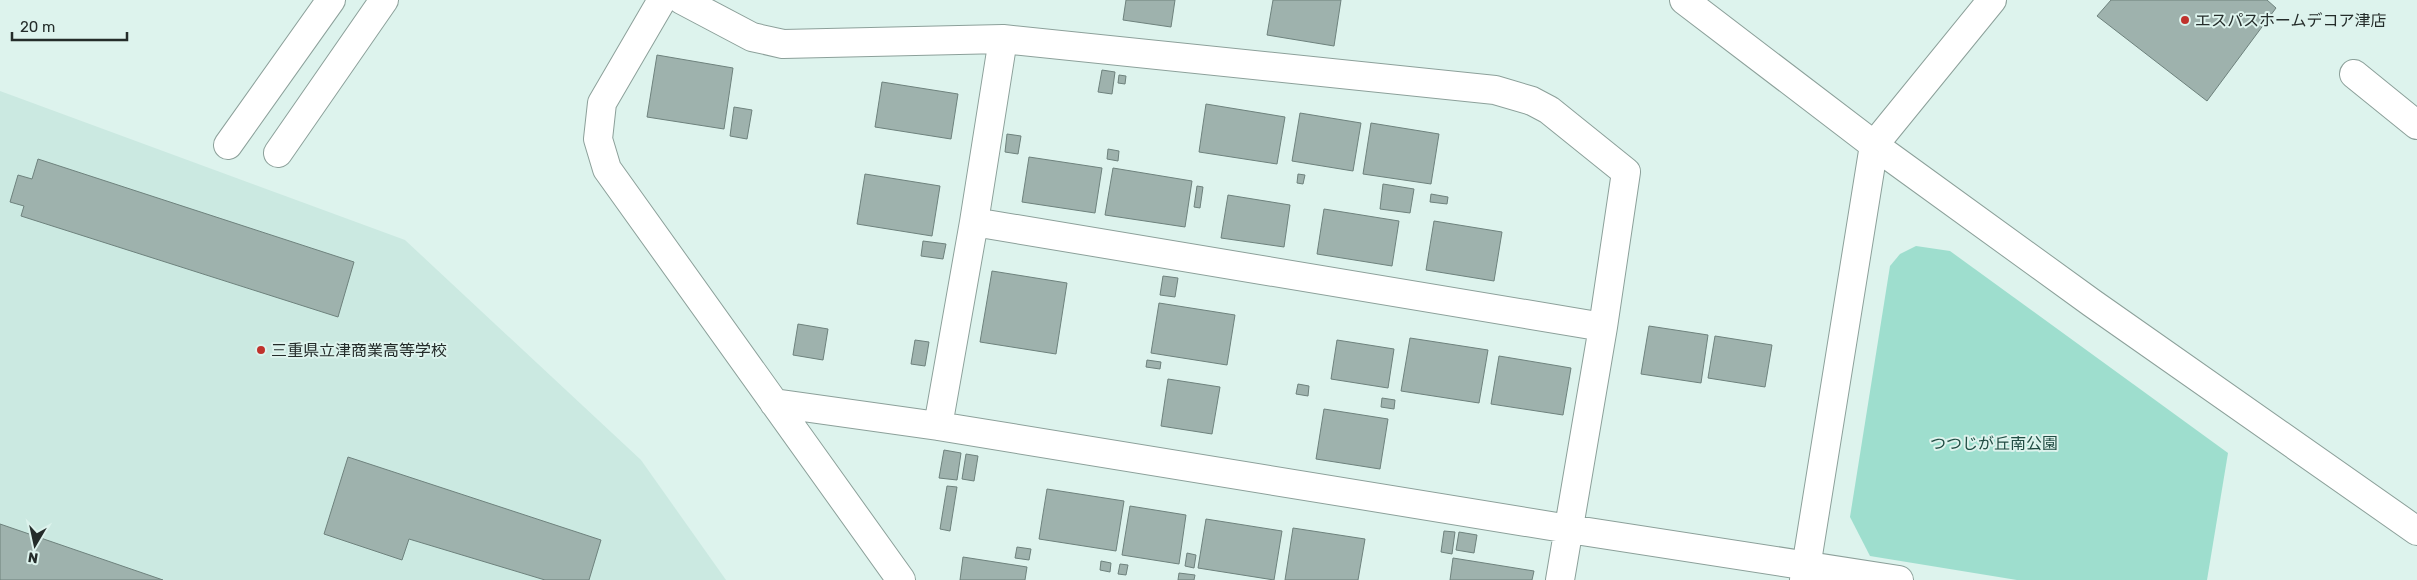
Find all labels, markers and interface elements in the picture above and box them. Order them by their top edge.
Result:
scale bar [12,10,128,42]
place label: エスパスホームデコア津店 [2195,11,2387,30]
marker: エスパスホームデコア津店 [2179,14,2191,26]
text: 20 m [20,18,55,36]
place label: 三重県立津商業高等学校 [271,341,447,360]
marker: 三重県立津商業高等学校 [255,344,267,356]
park label: つつじが丘南公園 [1930,434,2058,453]
north arrow [10,520,60,570]
text: N [27,548,39,567]

